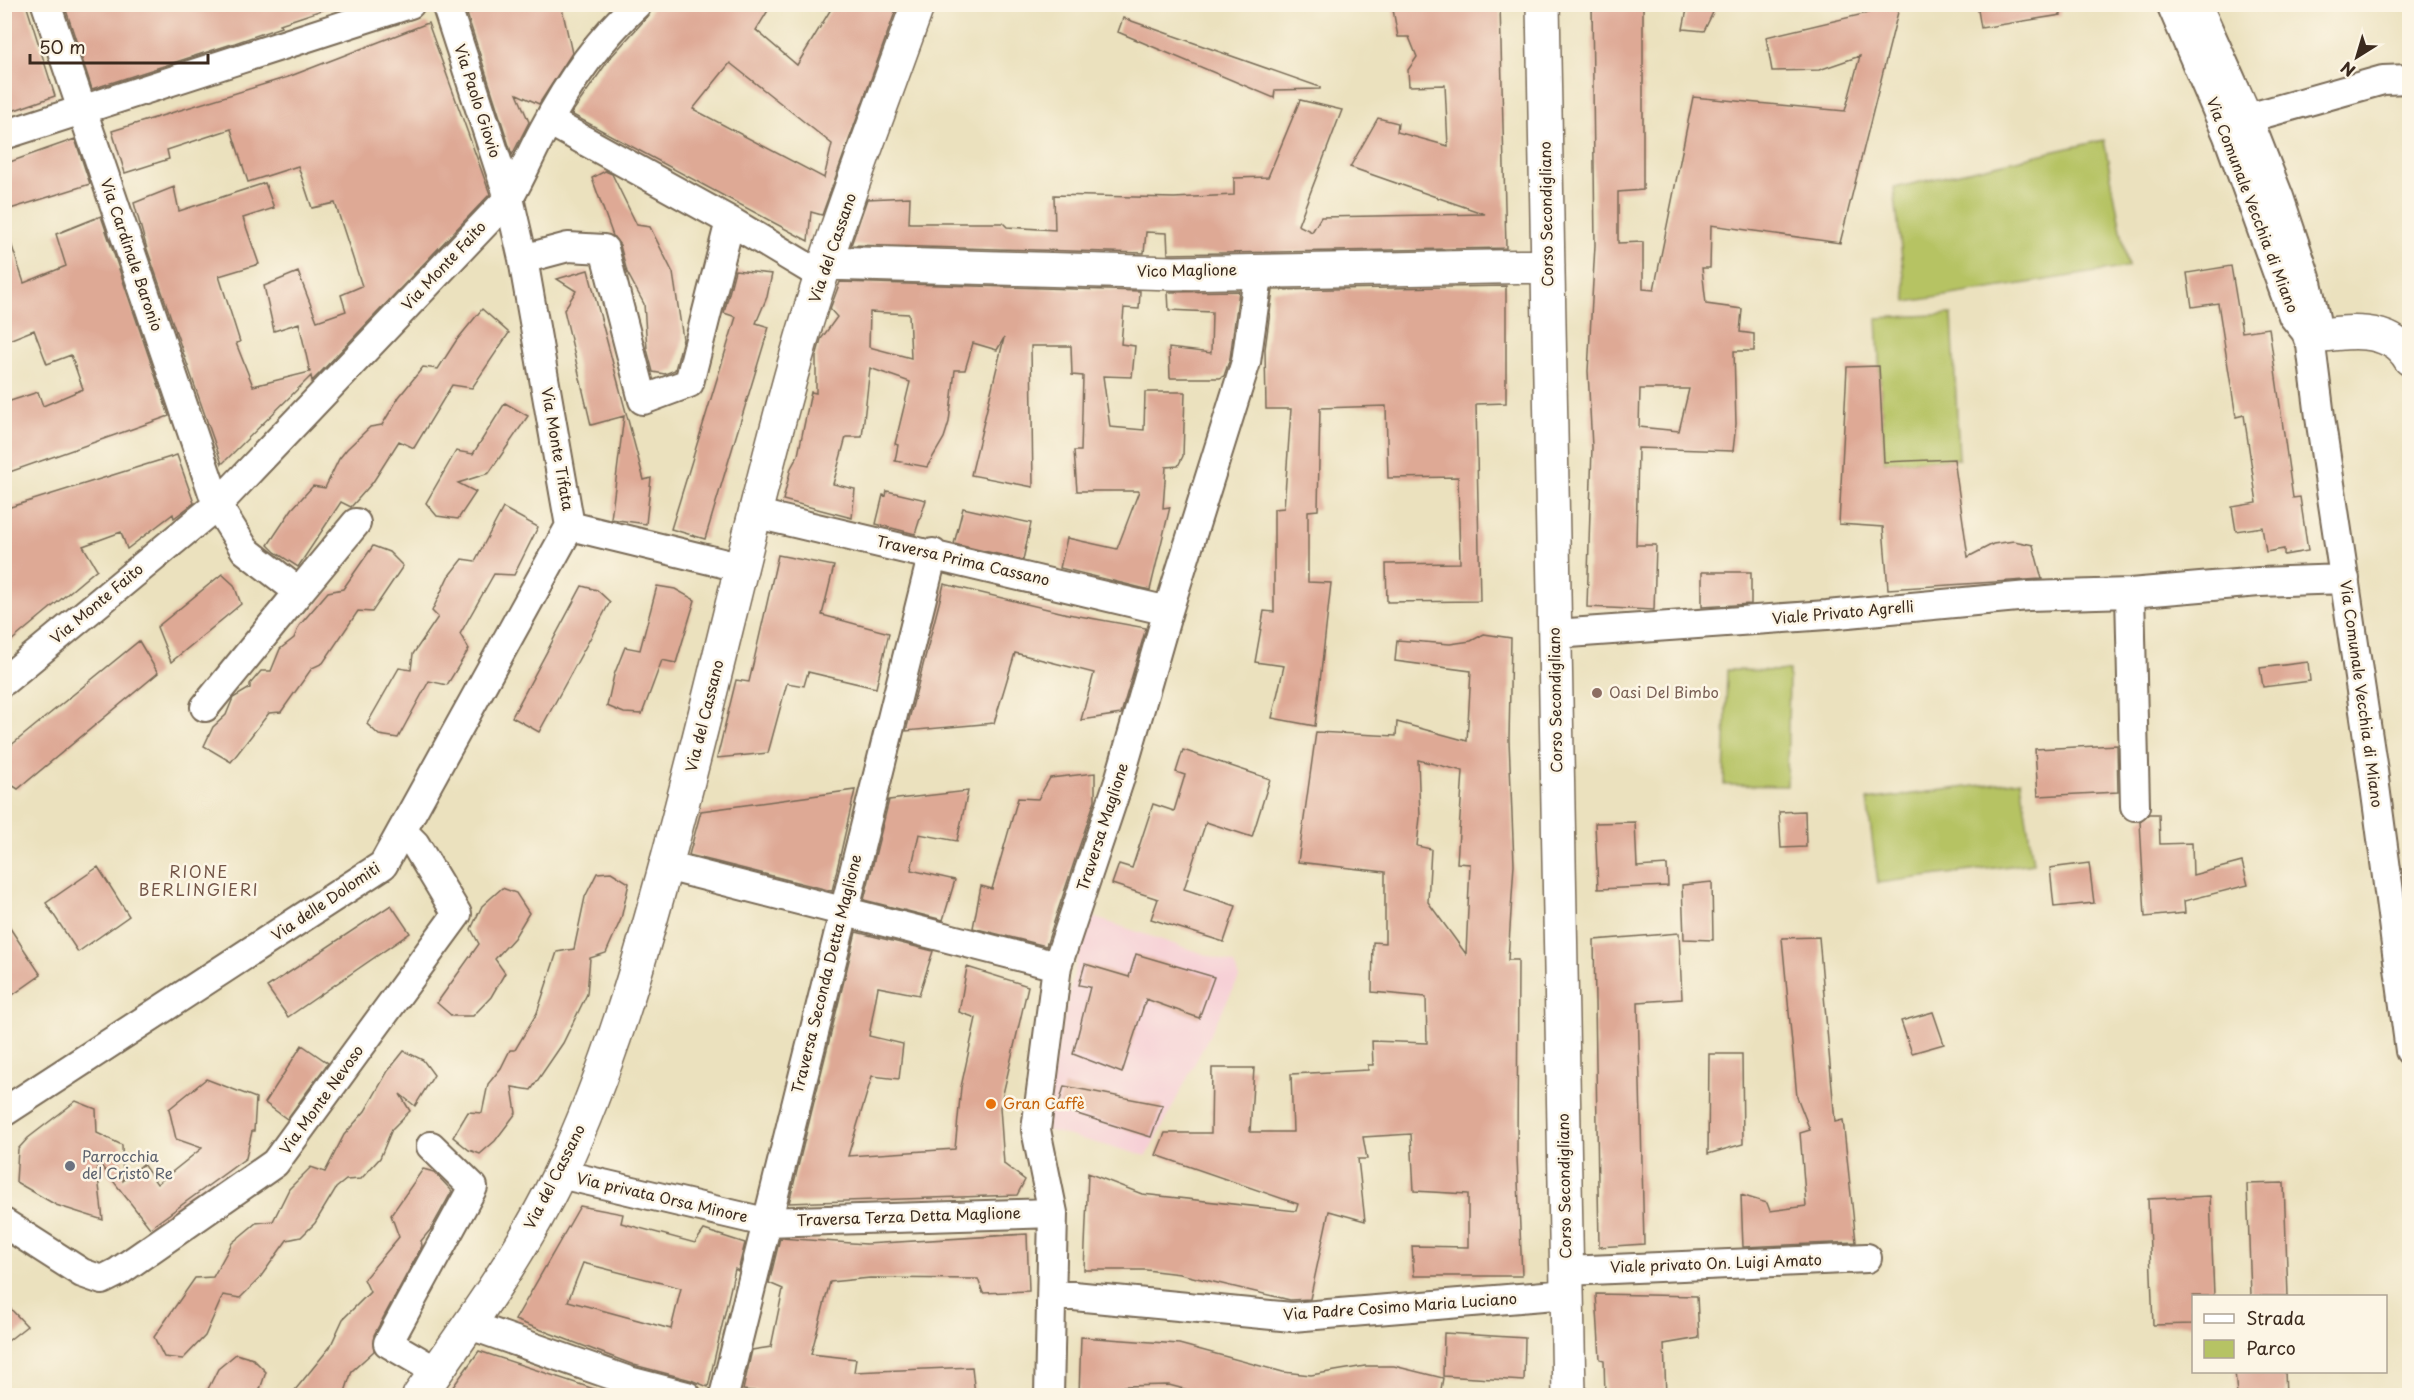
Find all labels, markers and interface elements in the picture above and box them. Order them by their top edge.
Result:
scale bar [30,27,208,65]
north arrow [2327,27,2387,87]
text: 50 m [39,33,86,60]
street label: Via Paolo Giovio [449,41,508,160]
text: N [2335,56,2360,83]
street label: Via Comunale Vecchia di Miano [2202,93,2305,316]
street label: Corso Secondigliano [1533,141,1558,287]
street label: Via Cardinale Baronio [95,175,169,334]
street label: Via del Cassano [802,189,861,306]
street label: Via Monte Faito [395,215,491,315]
street label: Vico Maglione [1137,257,1237,282]
street label: Via Monte Tifata [536,385,581,513]
street label: Traversa Prima Cassano [874,528,1052,591]
street label: Via Monte Faito [45,557,148,649]
street label: Via Comunale Vecchia di Miano [2335,579,2390,809]
street label: Viale Privato Agrelli [1771,594,1915,629]
street label: Corso Secondigliano [1542,627,1567,773]
street label: Via del Cassano [678,657,729,774]
place label: Oasi Del Bimbo [1609,680,1719,703]
marker: Oasi Del Bimbo [1590,686,1604,700]
street label: Traversa Maglione [1070,759,1133,894]
street label: Traversa Seconda Detta Maglione [785,852,866,1096]
street label: Via delle Dolomiti [266,856,384,946]
district label: RIONE BERLINGIERI [139,859,259,901]
street label: Via Monte Nevoso [273,1040,368,1159]
place label: Gran Caffè [1003,1091,1085,1114]
marker: Gran Caffè [984,1097,998,1111]
street label: Corso Secondigliano [1551,1113,1576,1259]
street label: Via del Cassano [517,1120,590,1233]
place label: Parrocchia del Cristo Re [82,1144,173,1184]
marker: Parrocchia del Cristo Re [63,1159,77,1173]
street label: Via privata Orsa Minore [574,1166,750,1227]
street label: Traversa Terza Detta Maglione [796,1200,1021,1231]
street label: Viale privato On. Luigi Amato [1610,1247,1822,1278]
street label: Via Padre Cosimo Maria Luciano [1282,1286,1518,1325]
legend [2192,1295,2387,1373]
text: Strada [2246,1304,2306,1331]
text: Parco [2246,1334,2296,1361]

